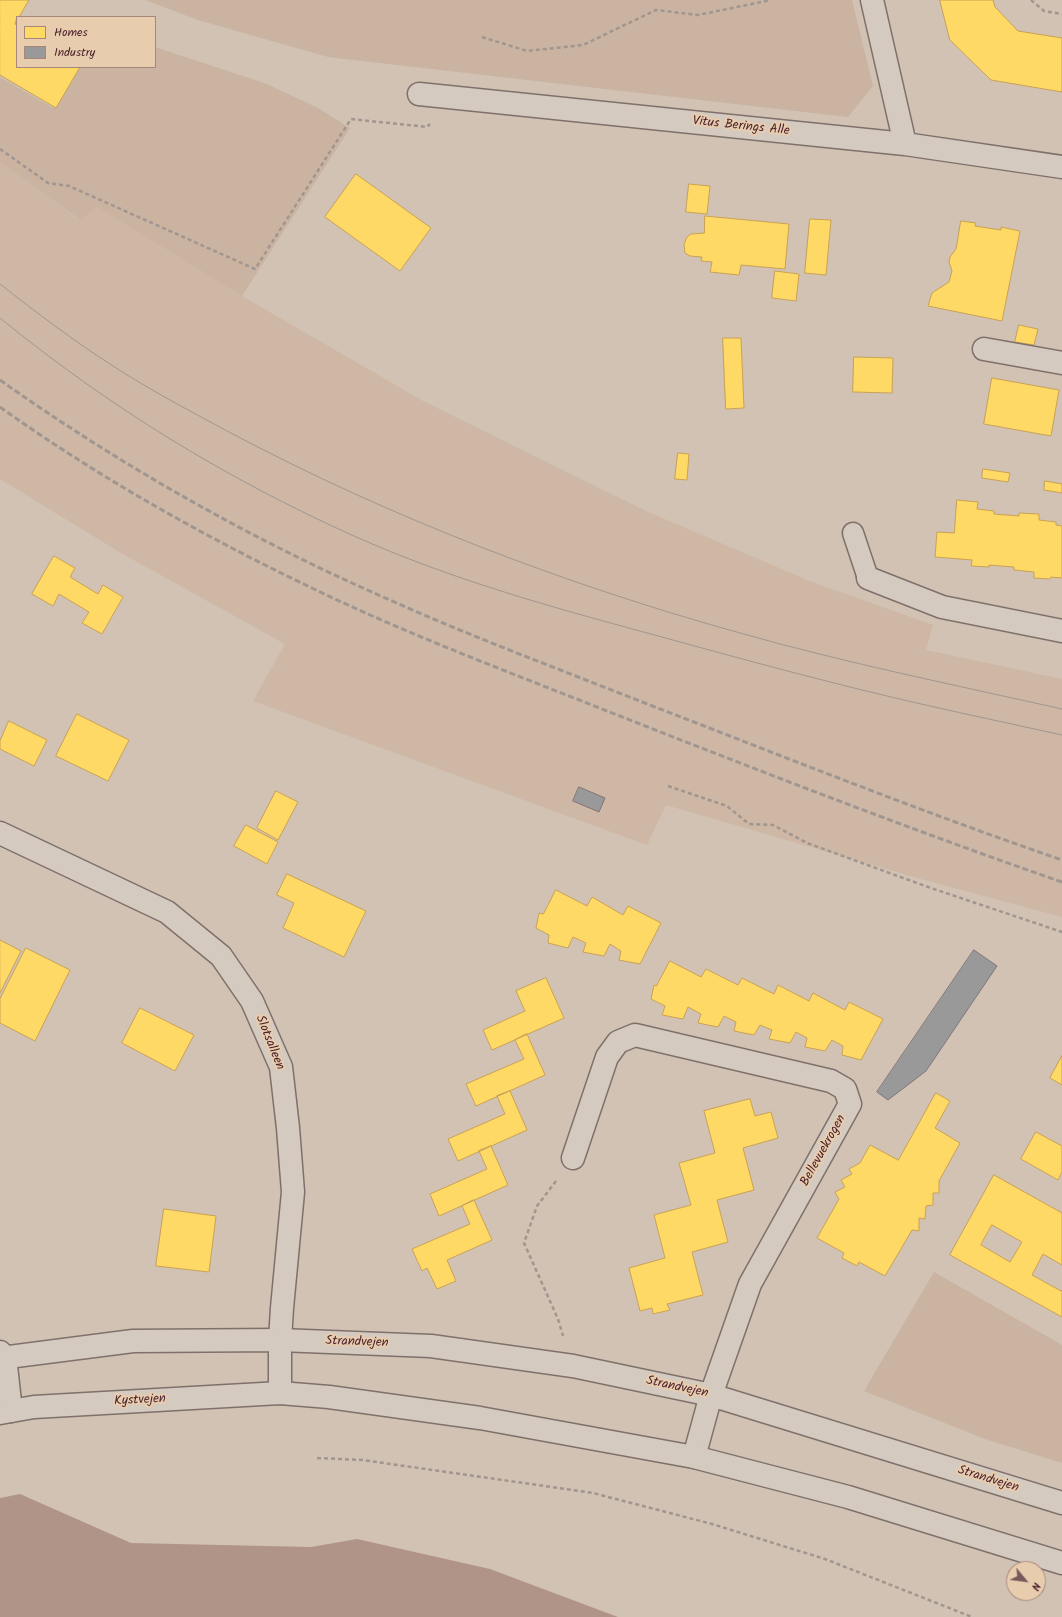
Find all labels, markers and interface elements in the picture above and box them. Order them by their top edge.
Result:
legend [16,16,156,68]
text: Homes [54,23,88,42]
text: Industry [54,43,95,62]
street label: Vitus Berings Alle [692,114,790,140]
street label: Slotsalleen [251,1013,287,1073]
street label: Bellevuekrogen [798,1113,850,1189]
street label: Strandvejen [325,1334,389,1352]
street label: Strandvejen [644,1374,710,1402]
street label: Kystvejen [114,1392,166,1410]
street label: Strandvejen [956,1463,1020,1497]
north arrow [1006,1561,1046,1601]
text: N [1026,1579,1045,1594]

